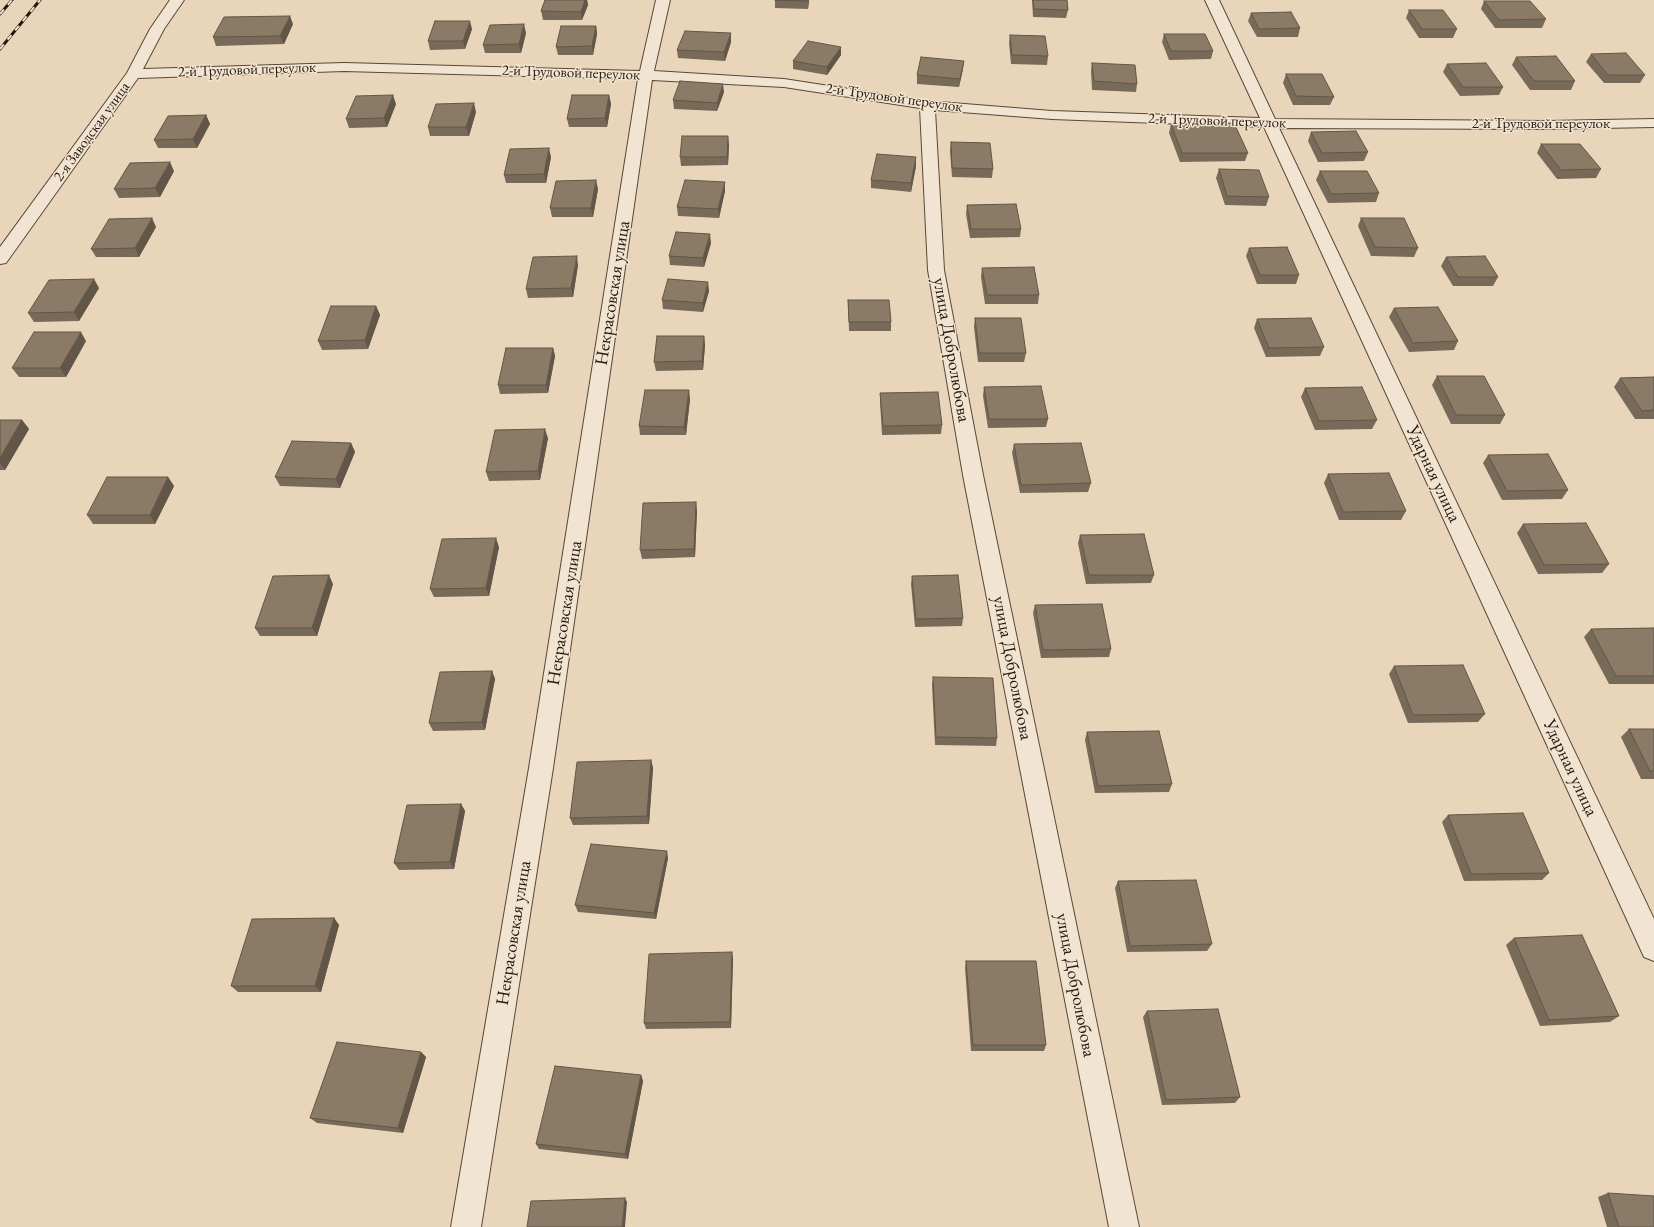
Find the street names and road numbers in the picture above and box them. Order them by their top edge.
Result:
street label: 2-й Трудовой переулок [178,59,316,81]
street label: 2-й Трудовой переулок [502,62,640,84]
street label: 2-я Заводская улица [50,79,134,185]
street label: 2-й Трудовой переулок [824,79,964,117]
street label: 2-й Трудовой переулок [1148,110,1286,132]
street label: 2-й Трудовой переулок [1472,115,1610,133]
street label: Некрасовская улица [591,219,635,367]
street label: улица Добролюбова [928,276,974,424]
street label: Ударная улица [1401,422,1465,526]
street label: Некрасовская улица [543,539,587,687]
street label: улица Добролюбова [987,594,1037,742]
street label: Ударная улица [1538,716,1602,820]
street label: Некрасовская улица [492,859,536,1007]
street label: улица Добролюбова [1050,911,1100,1059]

